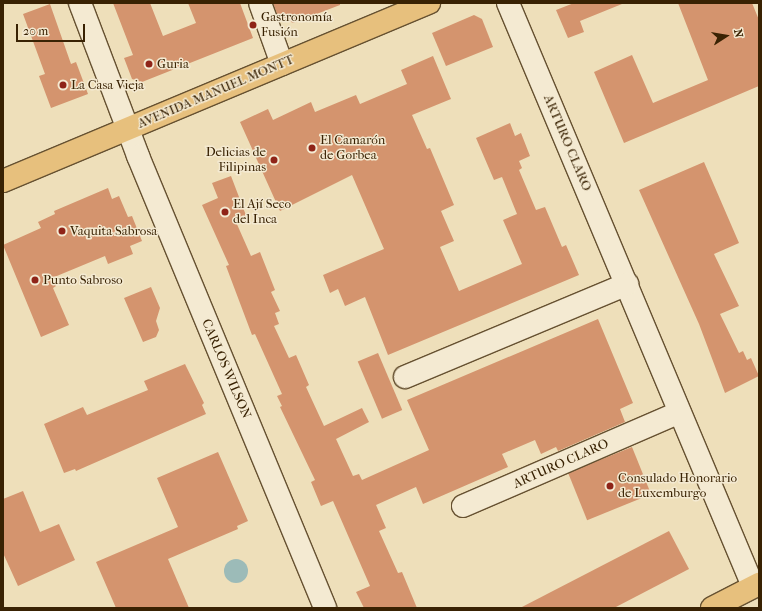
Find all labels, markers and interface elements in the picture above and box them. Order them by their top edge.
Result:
place label: Gastronomía Fusión [261,10,332,41]
scale bar [18,16,87,42]
north arrow [706,16,746,56]
marker: Gastronomía Fusión [248,20,258,30]
text: 20 m [23,24,48,38]
text: N [731,28,745,39]
street label: AVENIDA MANUEL MONTT [136,52,296,132]
place label: Guria [157,56,189,72]
marker: Guria [144,59,154,69]
place label: La Casa Vieja [71,77,144,93]
marker: La Casa Vieja [58,80,68,90]
street label: ARTURO CLARO [540,93,594,193]
place label: El Camarón de Gorbea [320,133,385,164]
marker: El Camarón de Gorbea [307,143,317,153]
place label: Delicias de Filipinas [206,145,266,176]
marker: Delicias de Filipinas [269,155,279,165]
place label: El Ají Seco del Inca [233,197,291,228]
marker: El Ají Seco del Inca [220,207,230,217]
place label: Vaquita Sabrosa [70,223,157,239]
marker: Vaquita Sabrosa [57,226,67,236]
place label: Punto Sabroso [43,272,123,288]
marker: Punto Sabroso [30,275,40,285]
street label: CARLOS WILSON [198,317,254,421]
street label: ARTURO CLARO [511,436,611,492]
place label: Consulado Honorario de Luxemburgo [618,471,737,502]
marker: Consulado Honorario de Luxemburgo [605,481,615,491]

